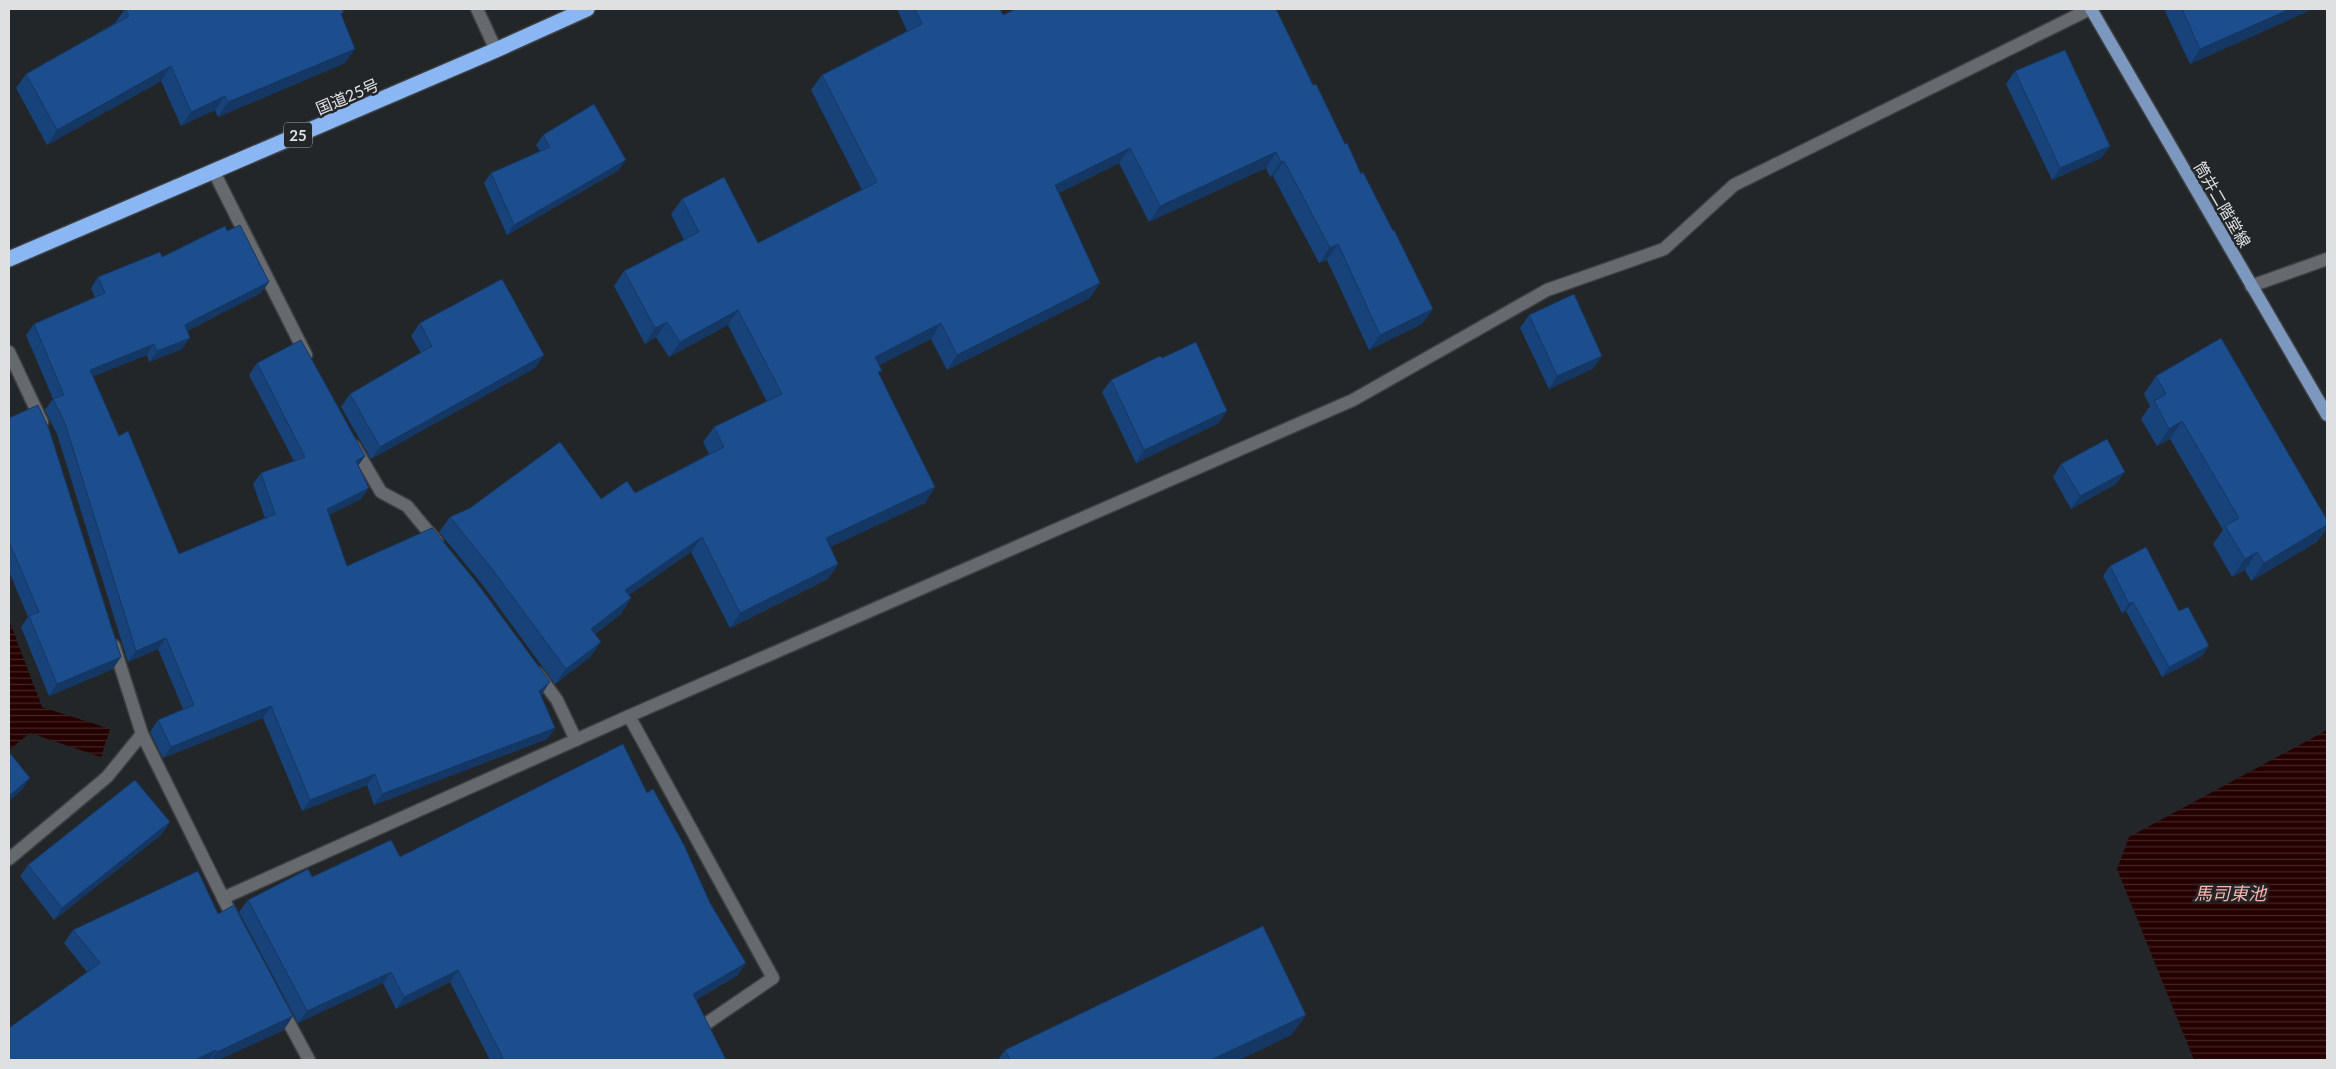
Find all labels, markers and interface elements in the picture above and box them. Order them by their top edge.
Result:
street label: 国道25号 [313,74,381,118]
road number: 25 [284,122,312,148]
street label: 筒井二階堂線 [2191,158,2255,250]
water label: 馬司東池 [2194,882,2268,904]

